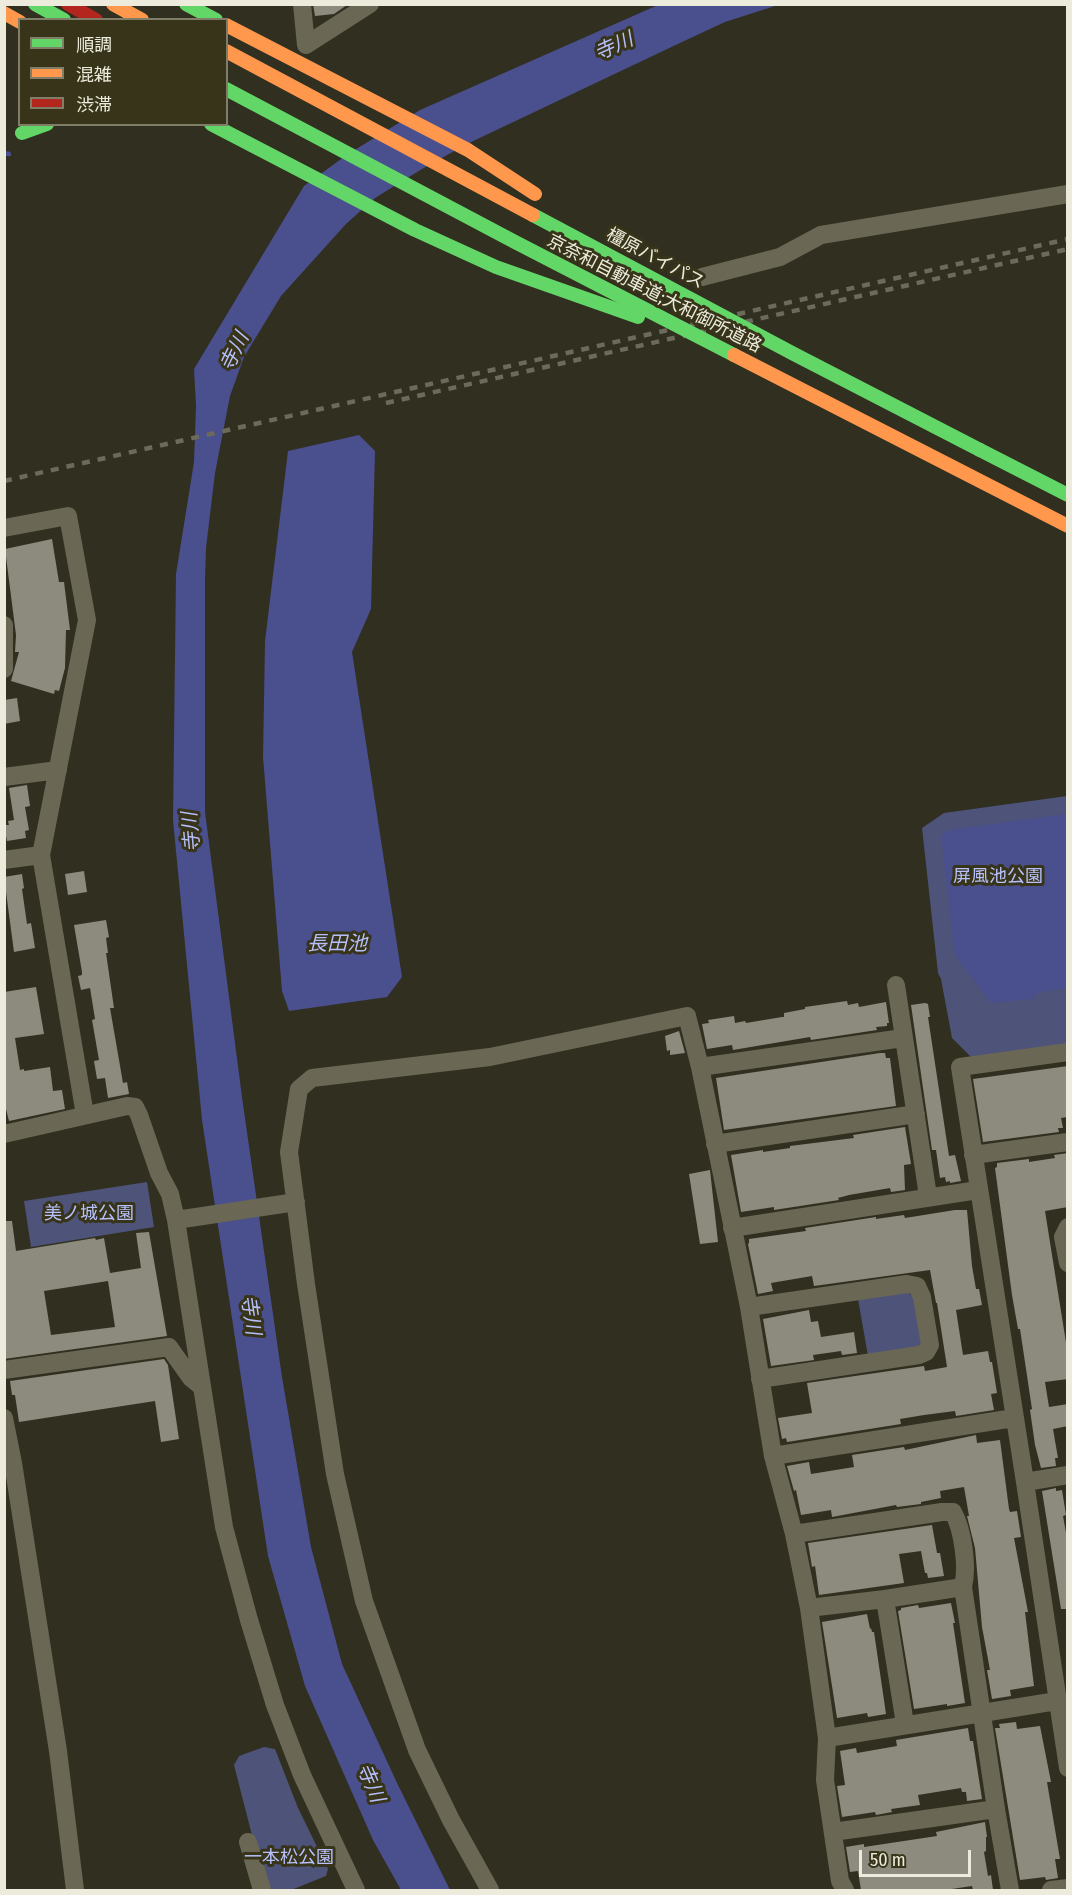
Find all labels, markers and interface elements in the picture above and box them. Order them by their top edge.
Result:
legend [18,18,228,126]
water label: 寺川 [591,28,637,66]
text: 順調 [76,34,112,56]
text: 混雑 [76,64,112,86]
text: 渋滞 [76,94,112,116]
street label: 橿原バイパス [602,224,708,294]
street label: 京奈和自動車道;大和御所道路 [543,230,765,358]
water label: 寺川 [215,329,255,375]
water label: 寺川 [178,811,206,853]
park label: 屏風池公園 [953,866,1043,888]
water label: 長田池 [307,932,367,956]
park label: 美ノ城公園 [44,1203,134,1225]
water label: 寺川 [235,1294,265,1336]
water label: 寺川 [351,1760,389,1806]
scale bar [862,1838,974,1876]
park label: 一本松公園 [244,1847,334,1869]
text: 50 m [870,1849,906,1871]

